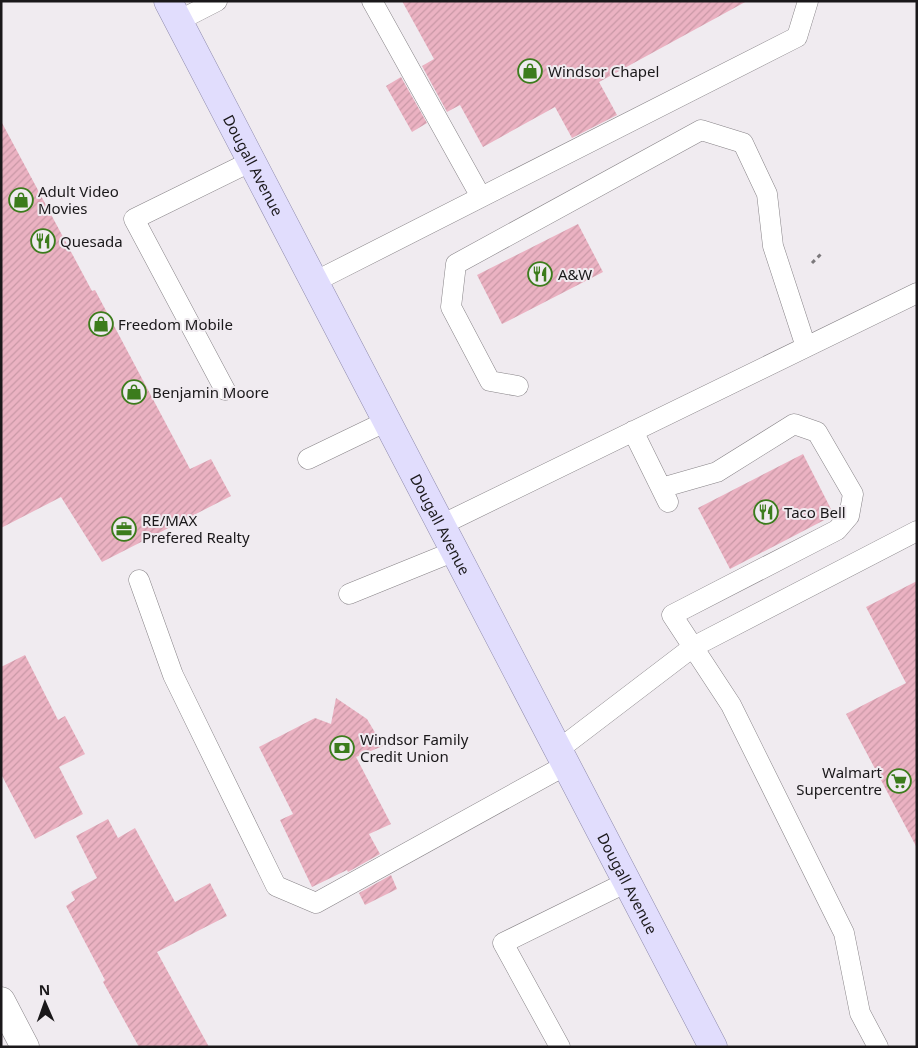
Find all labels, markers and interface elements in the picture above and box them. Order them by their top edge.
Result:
shop icon: Windsor Chapel [517,58,543,84]
place label: Windsor Chapel [548,61,659,81]
street label: Dougall Avenue [219,111,288,219]
place label: Adult Video Movies [38,181,119,218]
shop icon: Adult Video Movies [8,187,34,213]
restaurant icon: Quesada [30,228,56,254]
place label: Quesada [60,231,123,251]
restaurant icon: A&W [527,261,553,287]
place label: A&W [558,264,592,284]
shop icon: Freedom Mobile [88,311,114,337]
place label: Freedom Mobile [118,314,233,334]
shop icon: Benjamin Moore [121,379,147,405]
place label: Benjamin Moore [152,382,269,402]
street label: Dougall Avenue [406,470,475,578]
restaurant icon: Taco Bell [753,499,779,525]
place label: Taco Bell [784,502,846,522]
place label: RE/MAX Prefered Realty [142,510,250,547]
office icon: RE/MAX Prefered Realty [111,516,137,542]
place label: Windsor Family Credit Union [360,729,469,766]
bank icon: Windsor Family Credit Union [329,735,355,761]
place label: Walmart Supercentre [796,762,883,799]
supermarket icon: Walmart Supercentre [886,768,912,794]
street label: Dougall Avenue [593,829,662,937]
north arrow [20,978,70,1028]
text: N [39,980,51,999]

